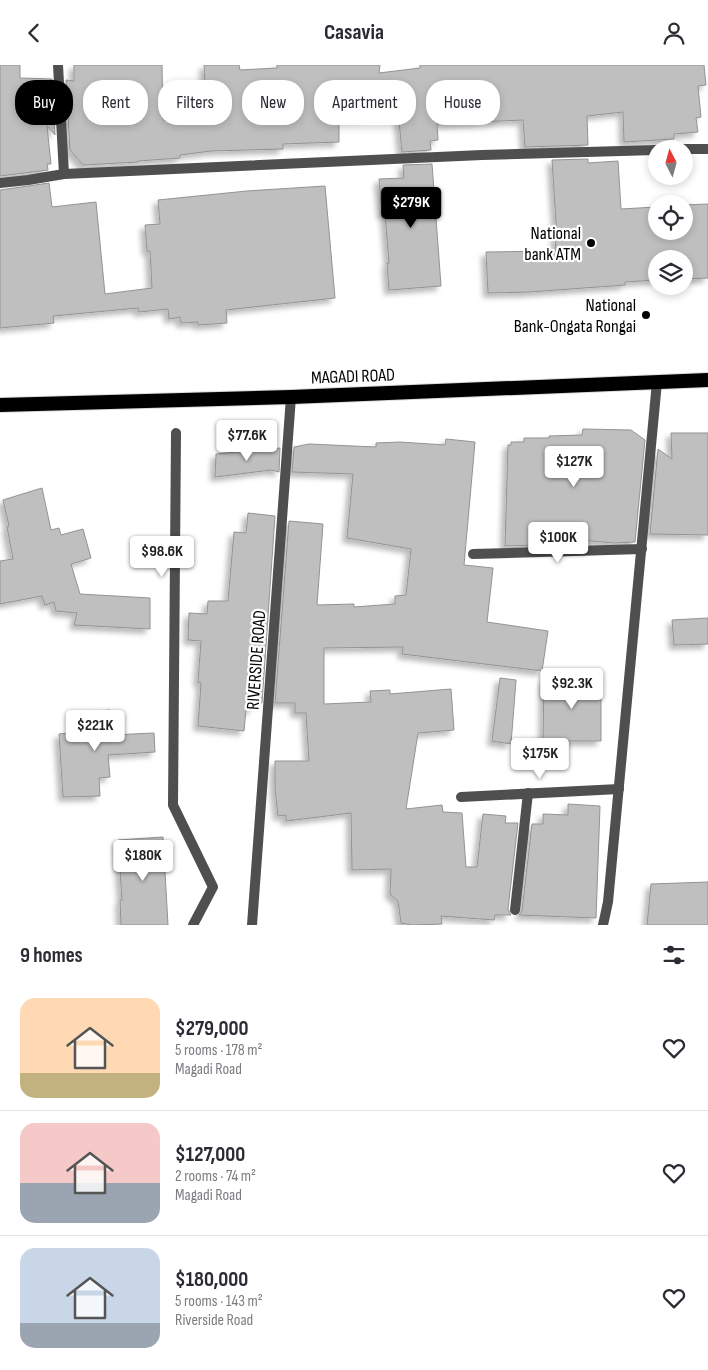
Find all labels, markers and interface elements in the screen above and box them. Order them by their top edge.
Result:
icon: back [20,19,48,47]
text: Casavia [324,19,384,46]
icon: person [660,19,688,47]
chip: Buy [15,80,73,125]
chip: Rent [83,80,148,125]
chip: Filters [158,80,232,125]
chip: New [242,80,304,125]
chip: Apartment [314,80,416,125]
chip: House [426,80,500,125]
north arrow [648,140,692,185]
map controls [648,140,693,295]
pin: $279K [376,186,446,229]
text: $279K [392,193,430,212]
button: locate [648,195,693,240]
place label: National bank ATM [524,223,581,265]
marker: National bank ATM [585,237,597,249]
button: layers [648,250,693,295]
place label: National Bank-Ongata Rongai [514,295,636,337]
marker: National Bank-Ongata Rongai [640,309,652,321]
street label: MAGADI ROAD [311,365,395,388]
pin: $77.6K [206,419,288,462]
text: $77.6K [227,426,267,445]
pin: $127K [539,445,609,488]
text: $127K [556,452,592,471]
pin: $100K [523,521,593,564]
text: $100K [539,528,577,547]
pin: $98.6K [121,535,203,578]
text: $98.6K [141,542,183,561]
street label: RIVERSIDE ROAD [243,610,270,711]
pin: $92.3K [531,667,613,710]
text: $92.3K [551,674,593,693]
pin: $221K [60,709,130,752]
text: $221K [77,716,113,735]
pin: $175K [505,737,575,780]
text: $175K [522,744,558,763]
pin: $180K [108,839,178,882]
text: $180K [124,846,162,865]
icon: filters [660,941,688,969]
text: 9 homes [20,943,83,968]
text: $279,000 [175,1016,248,1041]
icon: home [60,1018,120,1078]
icon: heart [660,1034,688,1062]
text: 5 rooms · 178 m² [175,1041,263,1060]
text: Magadi Road [175,1060,242,1079]
text: $127,000 [175,1142,245,1167]
icon: home [60,1143,120,1203]
icon: heart [660,1159,688,1187]
text: 2 rooms · 74 m² [175,1167,256,1186]
text: Magadi Road [175,1186,242,1205]
text: $180,000 [175,1267,248,1292]
icon: home [60,1268,120,1328]
icon: heart [660,1284,688,1312]
text: 5 rooms · 143 m² [175,1292,263,1311]
text: Riverside Road [175,1311,253,1330]

